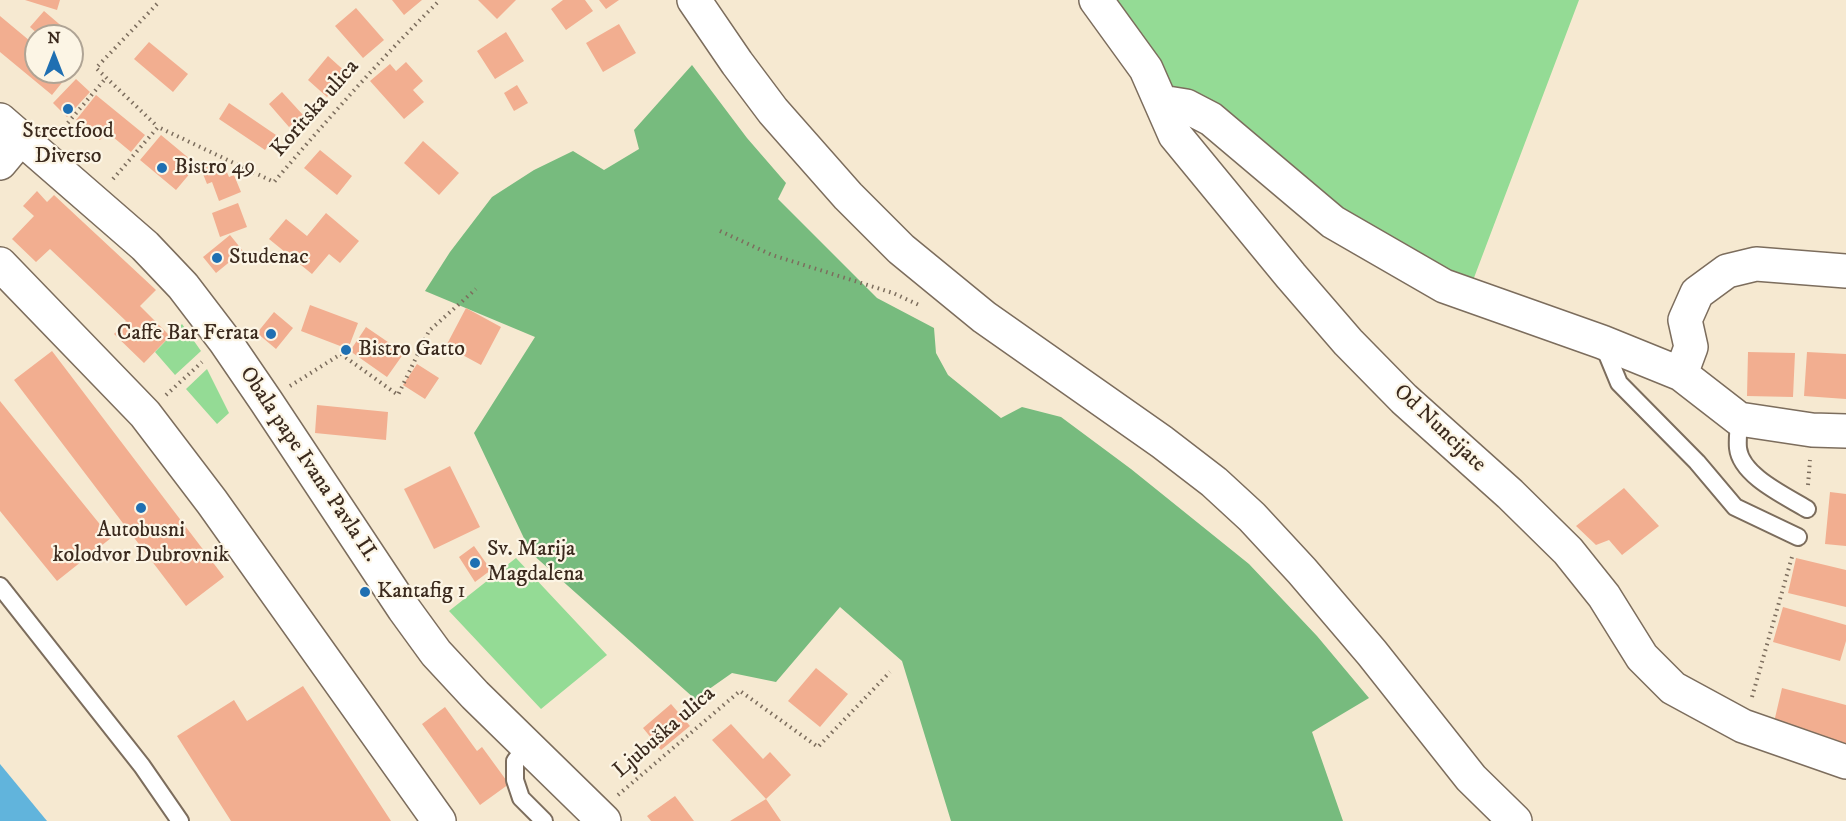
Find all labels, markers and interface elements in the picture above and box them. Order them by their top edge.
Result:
north arrow [24,24,84,84]
text: N [47,28,61,48]
street label: Koritska ulica [266,55,366,163]
marker: Streetfood Diverso [61,102,75,116]
place label: Streetfood Diverso [22,119,114,170]
place label: Bistro 49 [174,155,255,181]
marker: Bistro 49 [155,161,169,175]
place label: Studenac [229,245,309,271]
marker: Studenac [210,251,224,265]
place label: Caffe Bar Ferata [117,321,259,347]
marker: Caffe Bar Ferata [264,327,278,341]
place label: Bistro Gatto [358,337,465,363]
marker: Bistro Gatto [339,343,353,357]
street label: Obala pape Ivana Pavla II. [233,362,383,568]
street label: Od Nuncijate [1387,379,1491,479]
marker: Autobusni kolodvor Dubrovnik [134,501,148,515]
place label: Autobusni kolodvor Dubrovnik [53,518,229,570]
place label: Sv. Marija Magdalena [487,537,584,588]
marker: Sv. Marija Magdalena [468,556,482,570]
place label: Kantafig 1 [377,579,465,605]
marker: Kantafig 1 [358,585,372,599]
street label: Ljubuška ulica [609,681,721,785]

